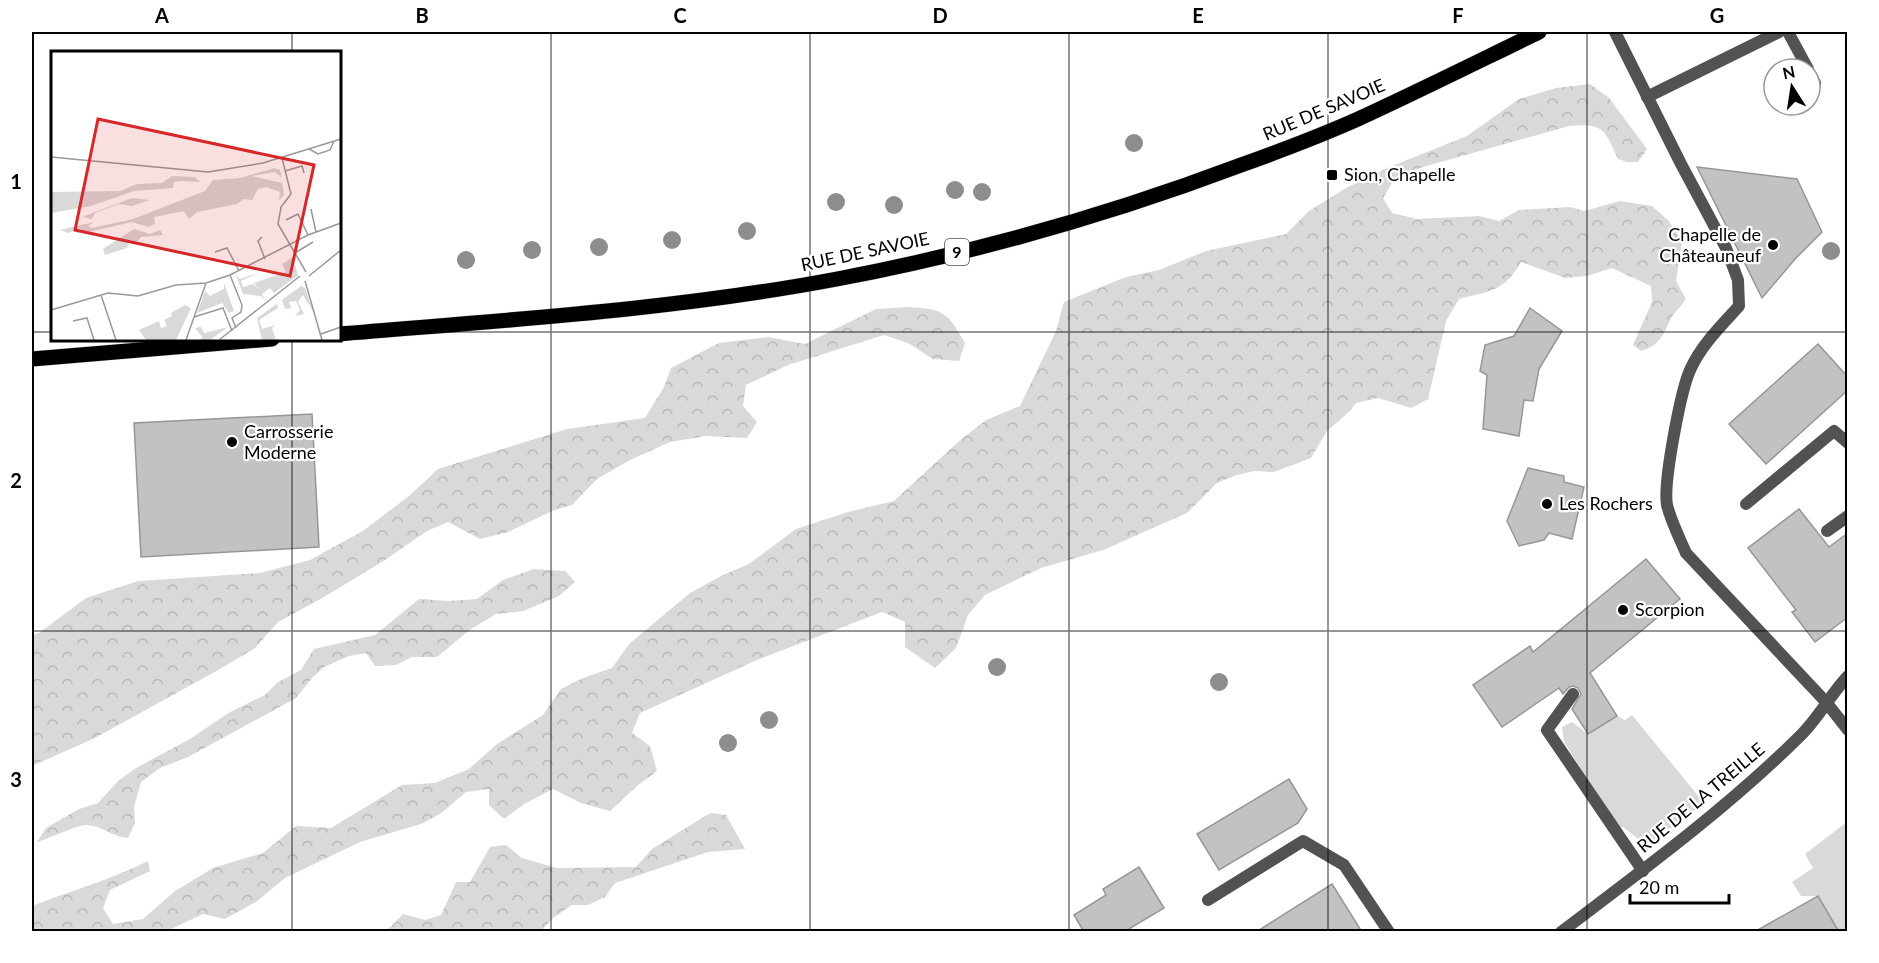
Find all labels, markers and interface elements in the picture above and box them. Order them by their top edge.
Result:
text: A [154,3,169,27]
text: B [415,3,429,27]
text: C [673,3,687,27]
text: D [932,3,948,27]
text: E [1192,3,1204,27]
text: F [1452,3,1464,27]
text: G [1710,3,1724,27]
inset map [51,51,340,340]
north arrow [1762,57,1822,117]
text: N [1781,61,1797,82]
street label: RUE DE SAVOIE [1259,73,1388,145]
place label: Sion, Chapelle [1344,163,1456,185]
marker: Sion, Chapelle [1325,168,1339,182]
text: 1 [10,169,22,193]
place label: Chapelle de Châteauneuf [1659,223,1762,266]
street label: RUE DE SAVOIE [799,227,931,275]
marker: Chapelle de Châteauneuf [1766,238,1780,252]
road number: 9 [945,239,969,265]
place label: Carrosserie Moderne [244,420,333,463]
marker: Carrosserie Moderne [225,435,239,449]
text: 2 [10,468,22,492]
place label: Les Rochers [1559,492,1653,514]
marker: Les Rochers [1540,497,1554,511]
place label: Scorpion [1635,598,1705,620]
marker: Scorpion [1616,603,1630,617]
street label: RUE DE LA TREILLE [1632,738,1768,857]
text: 3 [10,767,22,791]
scale bar [1630,867,1729,905]
text: 20 m [1639,876,1679,898]

